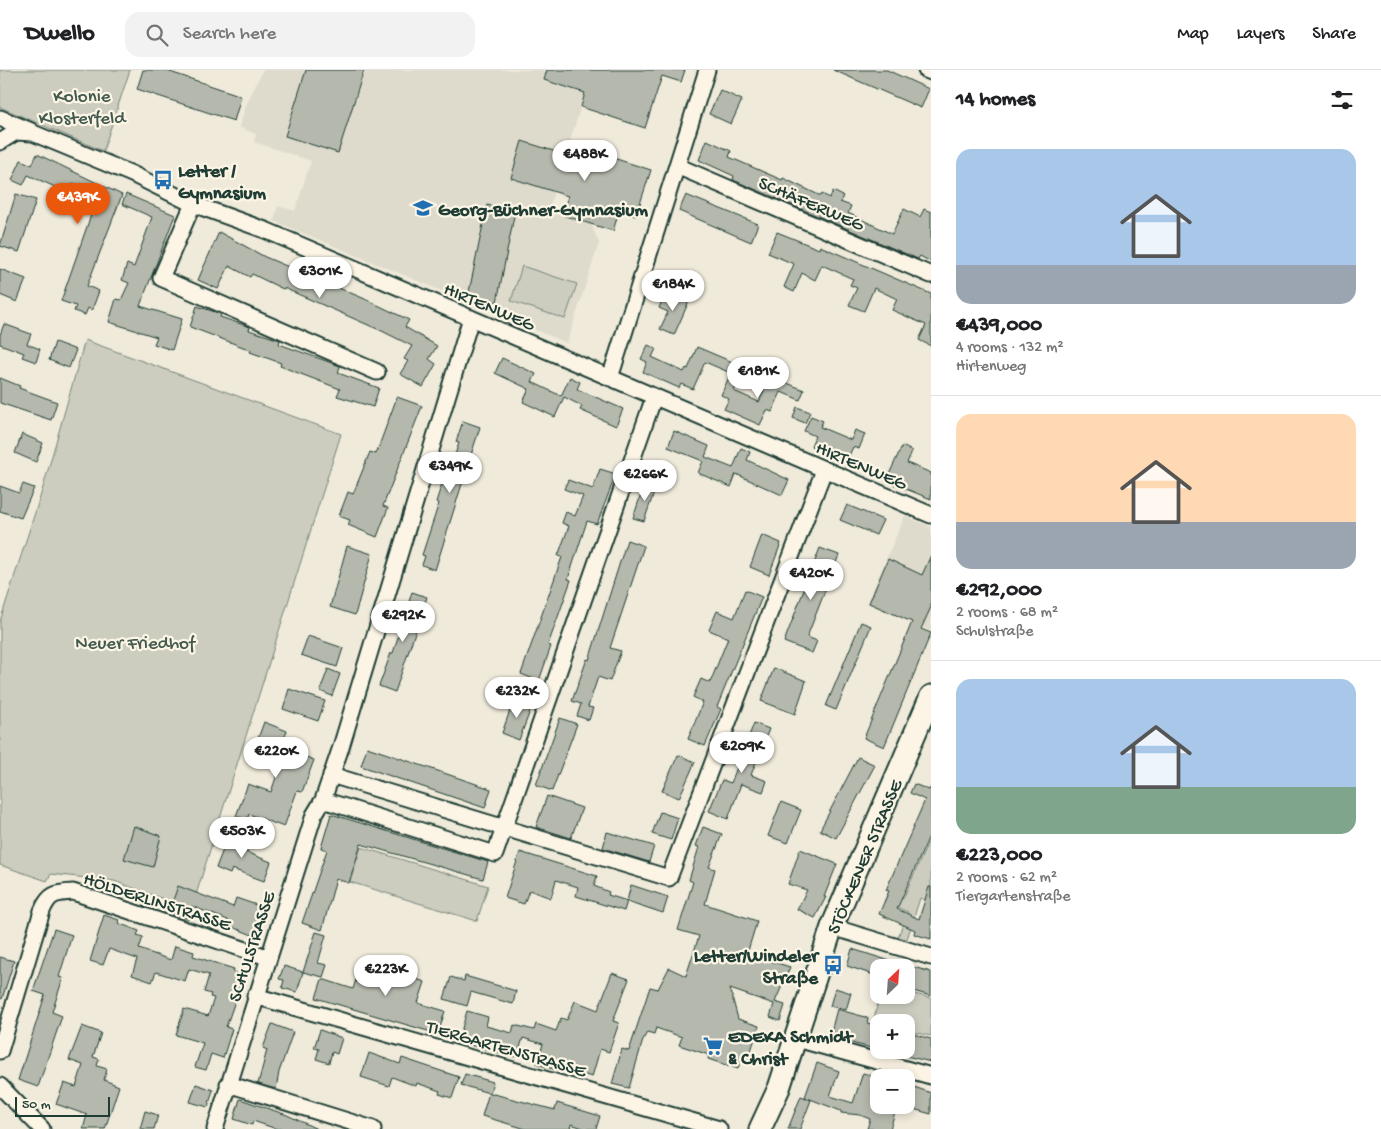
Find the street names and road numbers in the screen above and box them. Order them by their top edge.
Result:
street label: SCHÄFERWEG [754,173,868,238]
street label: HIRTENWEG [440,279,539,338]
street label: HIRTENWEG [812,438,911,497]
street label: STÖCKENER STRASSE [823,776,910,938]
street label: HÖLDERLINSTRASSE [80,869,235,938]
street label: SCHULSTRASSE [225,888,282,1005]
street label: TIERGARTENSTRASSE [423,1016,590,1084]

